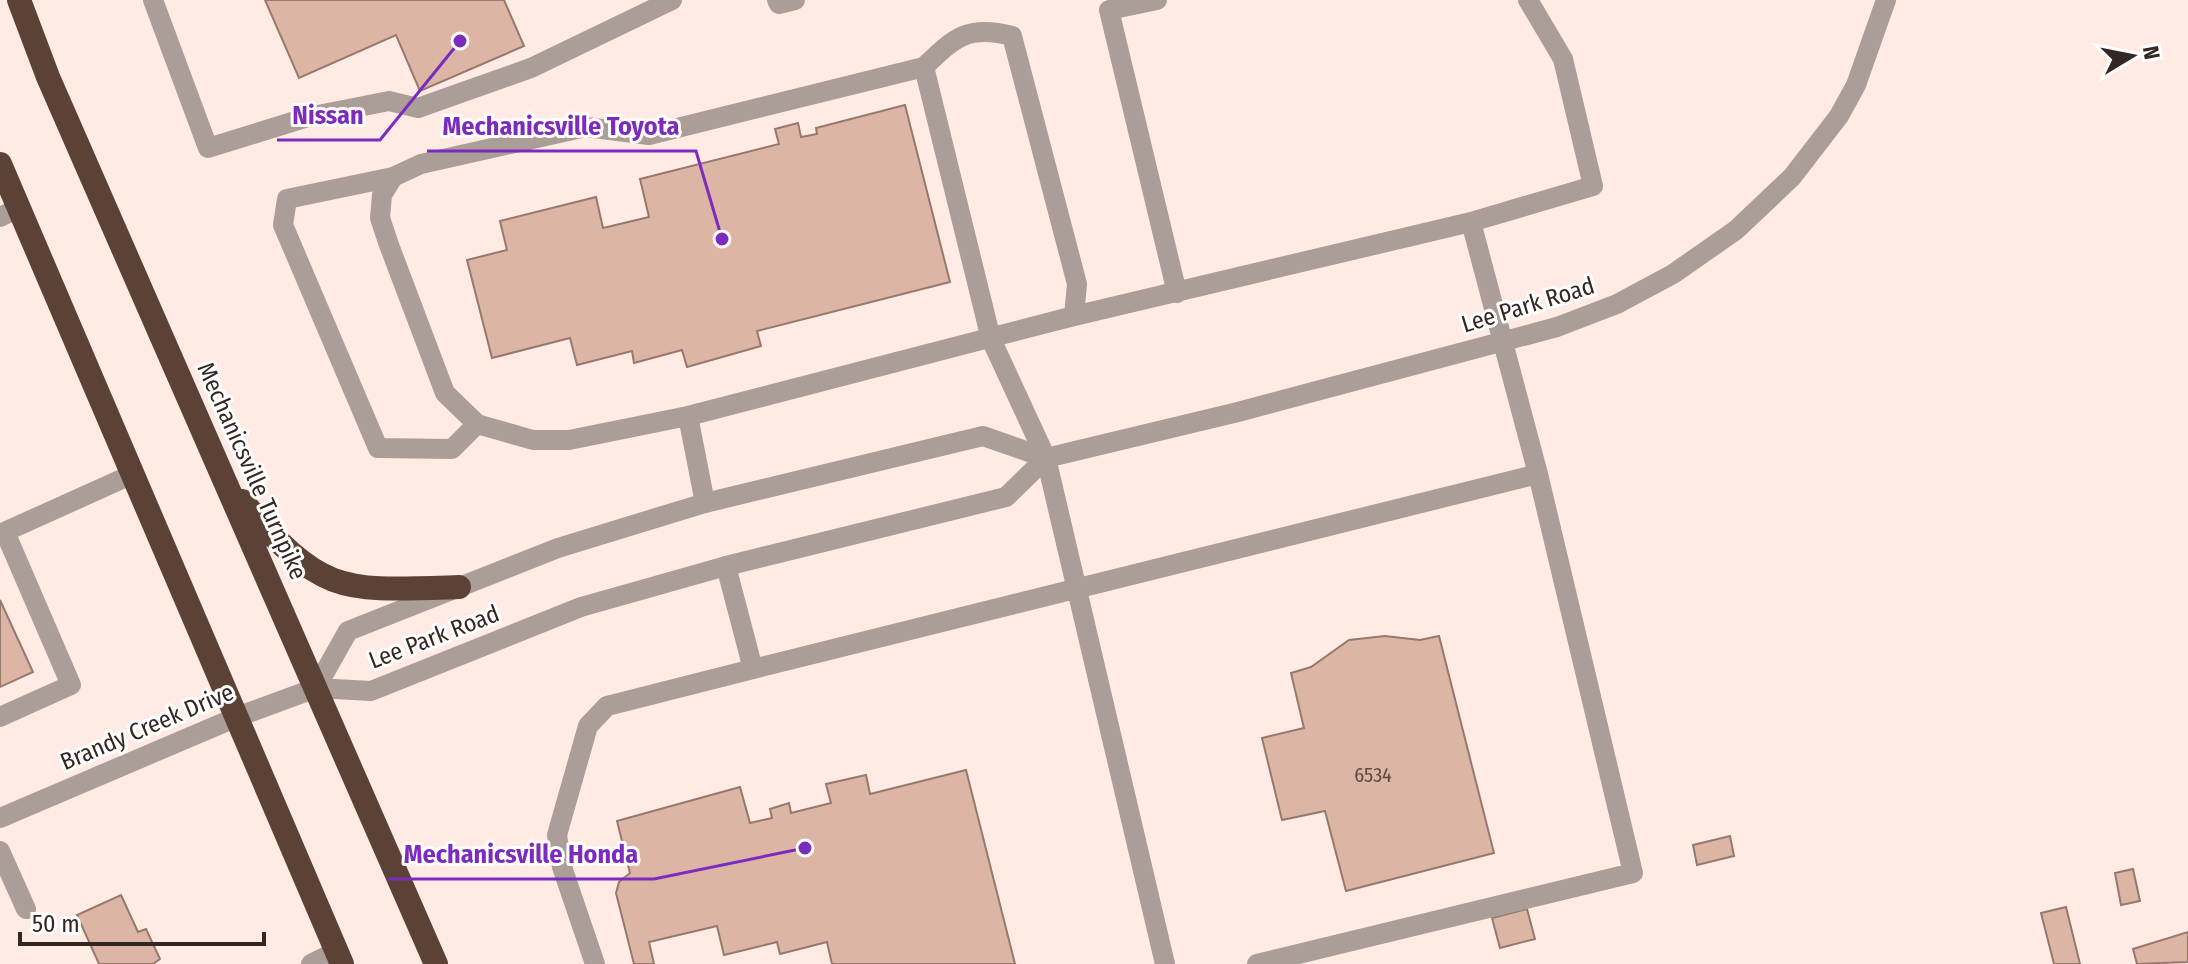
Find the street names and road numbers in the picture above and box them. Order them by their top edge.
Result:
street label: Lee Park Road [1458,272,1598,338]
street label: Mechanicsville Turnpike [191,358,313,584]
street label: Lee Park Road [365,599,503,675]
street label: Brandy Creek Drive [56,678,238,776]

